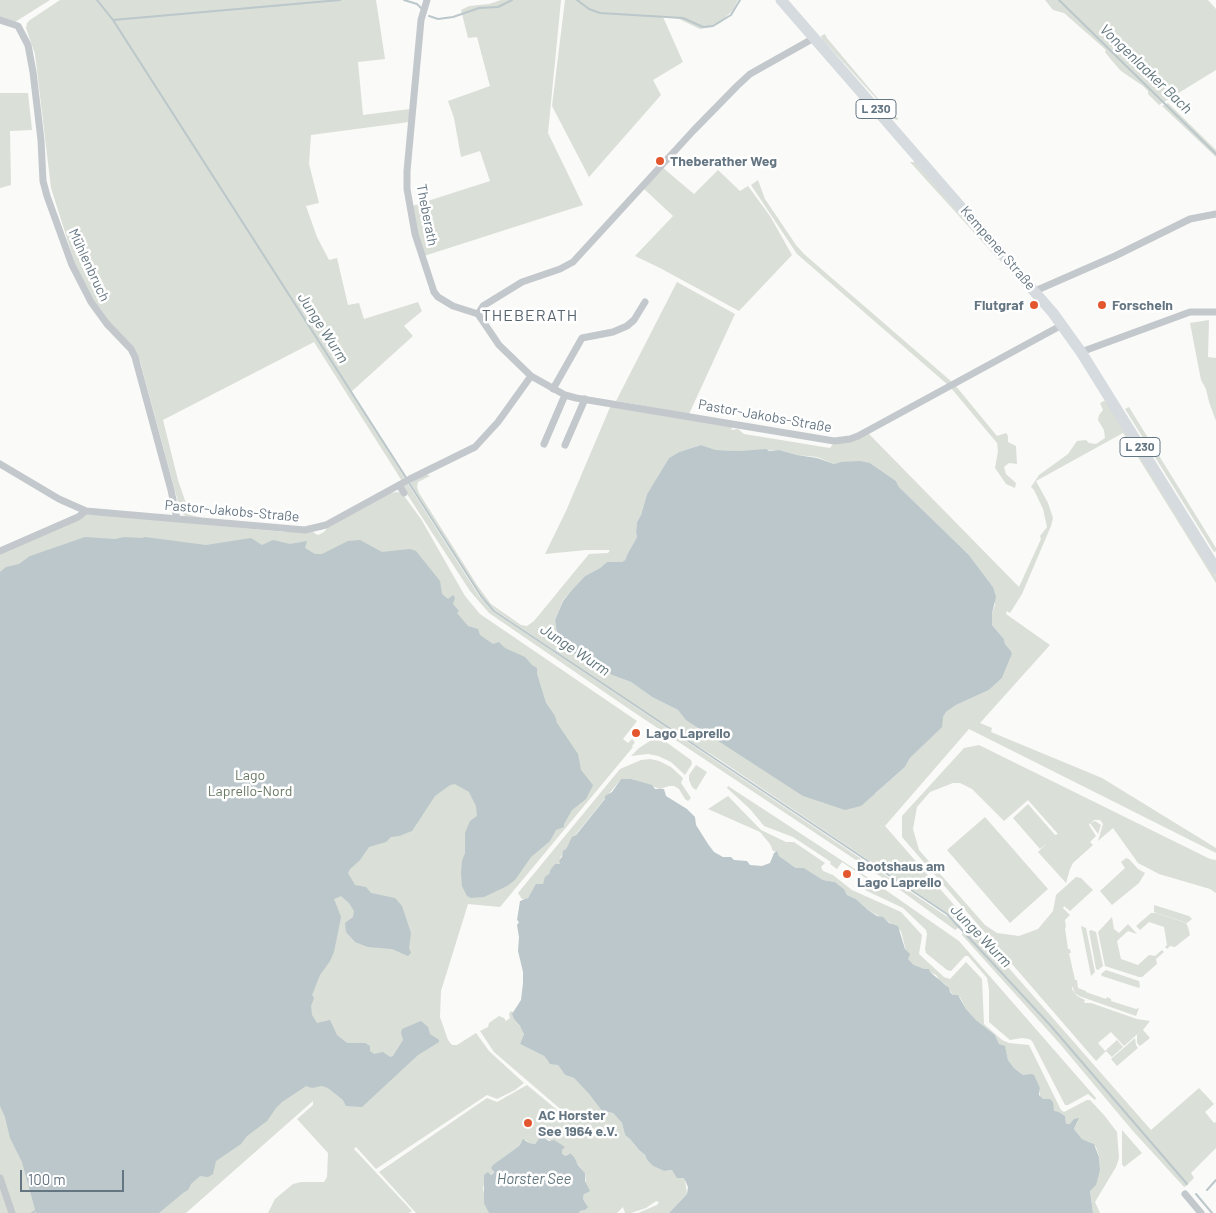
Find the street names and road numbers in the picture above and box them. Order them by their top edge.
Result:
road number: L 230 [856,100,896,118]
street label: Theberath [413,183,441,247]
street label: Kempener Straße [957,202,1039,294]
street label: Mühlenbruch [65,226,113,304]
street label: Pastor-Jakobs-Straße [697,396,833,436]
road number: L 230 [1120,438,1160,457]
street label: Pastor-Jakobs-Straße [164,497,300,525]

